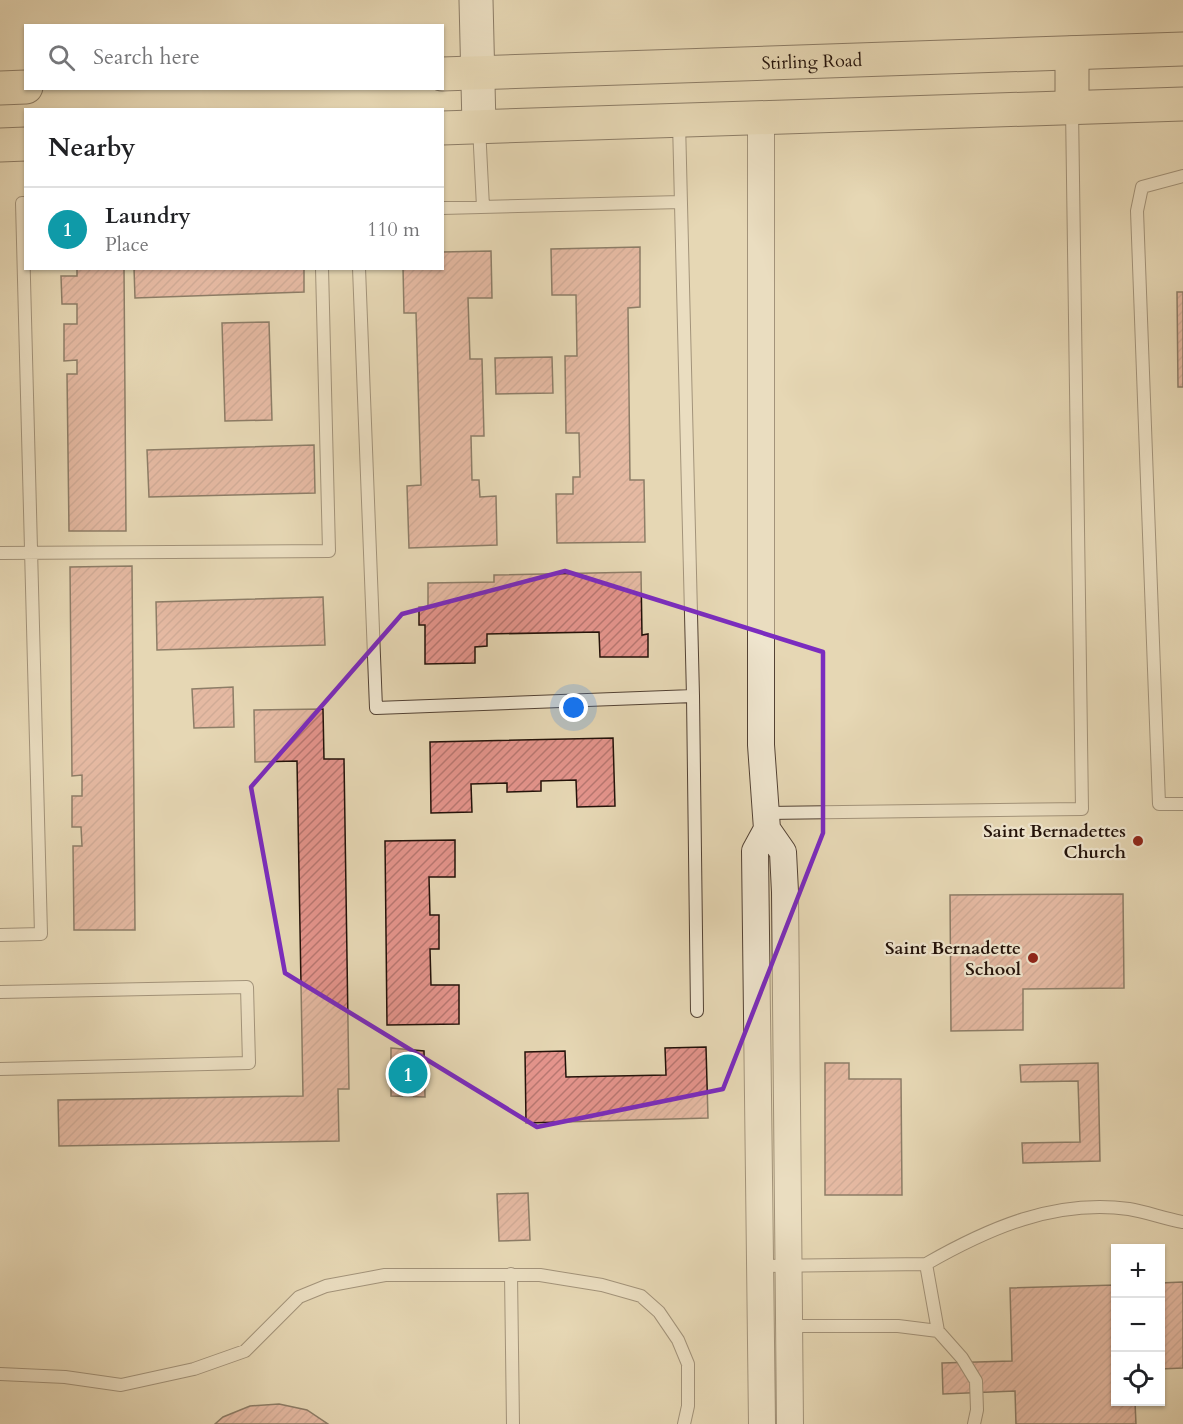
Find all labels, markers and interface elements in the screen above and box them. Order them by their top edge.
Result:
search box [24,24,444,90]
icon: search [45,41,78,74]
text: Search here [93,42,200,72]
street label: Stirling Road [761,47,863,76]
text: Nearby [48,130,136,165]
text: Laundry [105,201,191,231]
text: 1 [62,216,73,243]
text: 110 m [367,216,420,243]
text: Place [105,231,149,258]
your location [559,693,588,722]
place label: Saint Bernadettes Church [983,819,1126,865]
marker: Saint Bernadettes Church [1131,834,1145,848]
place label: Saint Bernadette School [885,936,1021,982]
marker: Saint Bernadette School [1026,951,1040,965]
pin: 1 [388,1052,428,1096]
map controls [1111,1244,1165,1406]
button: + [1111,1244,1165,1298]
button: − [1111,1298,1165,1352]
button: locate [1111,1352,1165,1406]

